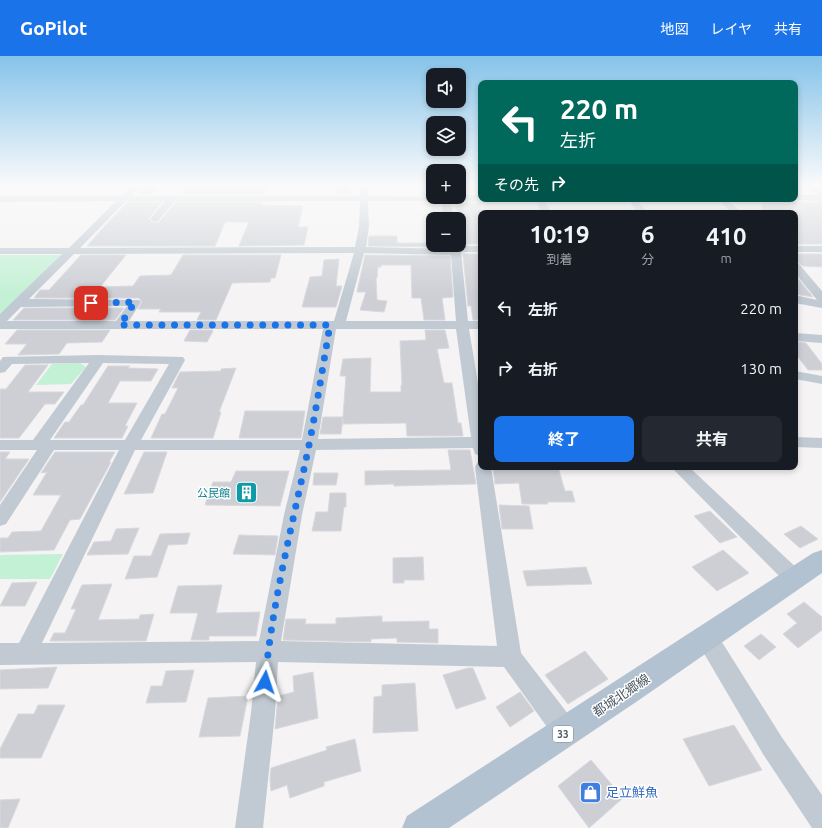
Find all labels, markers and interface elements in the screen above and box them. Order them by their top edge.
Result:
text: GoPilot [20,17,87,39]
text: 地図 [660,21,688,37]
text: レイヤ [710,21,752,37]
text: 共有 [774,21,802,37]
map controls [426,68,466,252]
button: sound [426,68,466,108]
text: 220 m [560,93,638,124]
icon: left [494,96,546,148]
button: layers [426,116,466,156]
text: 左折 [560,130,596,150]
button: + [426,164,466,204]
icon: right [547,172,569,194]
text: その先 [494,176,539,193]
button: − [426,212,466,252]
text: 10:19 [529,221,590,248]
text: 6 [641,221,654,248]
text: 410 [706,223,747,250]
text: m [721,251,732,265]
text: 到着 [546,252,572,266]
text: 分 [641,252,654,266]
pin [74,286,108,320]
icon: arrive [80,292,102,314]
icon: left [494,297,516,319]
text: 220 m [740,300,782,317]
text: 左折 [528,301,558,318]
icon: right [494,357,516,379]
text: 130 m [740,360,782,377]
text: 右折 [528,361,558,378]
button: 終了 [494,416,634,462]
button: 共有 [642,416,782,462]
building icon: 公民館 [233,480,259,506]
place label: 公民館 [197,487,230,499]
position arrow [244,661,286,703]
street label: 都城北郷線 [590,671,652,719]
road number: 33 [553,726,573,742]
shop icon: 足立鮮魚 [577,779,603,805]
place label: 足立鮮魚 [606,785,658,799]

